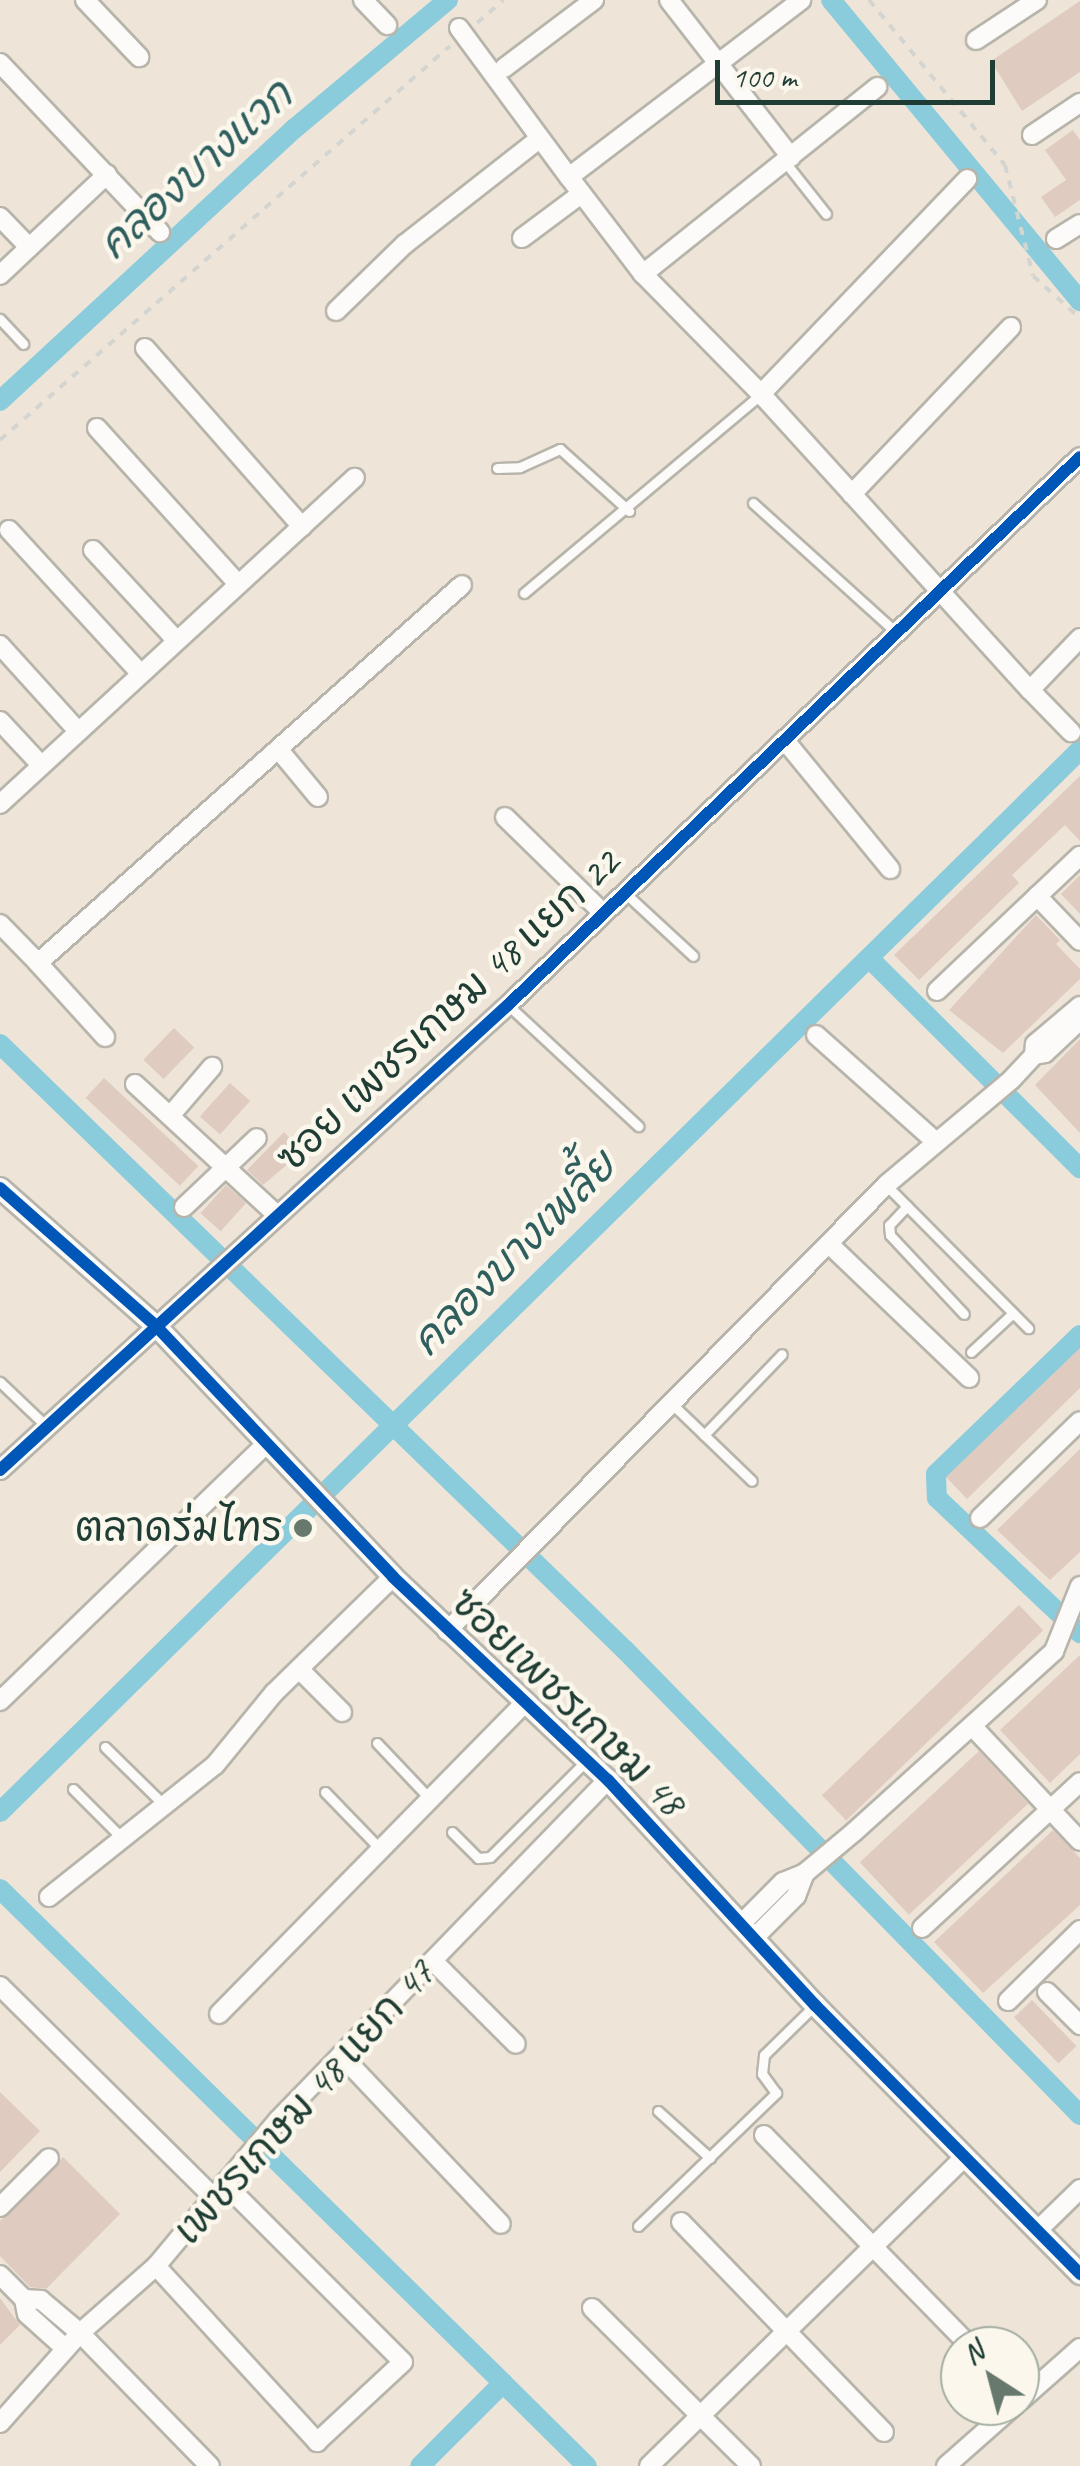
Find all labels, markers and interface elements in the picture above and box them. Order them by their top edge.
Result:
scale bar [720,40,1000,102]
text: 100 m [732,58,797,96]
water label: คลองบางแวก [89,70,303,270]
street label: ซอย เพชรเกษม 48 แยก 22 [267,839,629,1181]
water label: คลองบางเพลี้ย [402,1142,626,1366]
place label: ตลาดร่มไทร [75,1504,283,1552]
marker: ตลาดร่มไทร [292,1517,314,1539]
street label: ซอยเพชรเกษม 48 [441,1578,695,1826]
street label: เพชรเกษม 48 แยก 47 [164,1950,444,2254]
north arrow [940,2326,1040,2426]
text: N [956,2334,991,2372]

